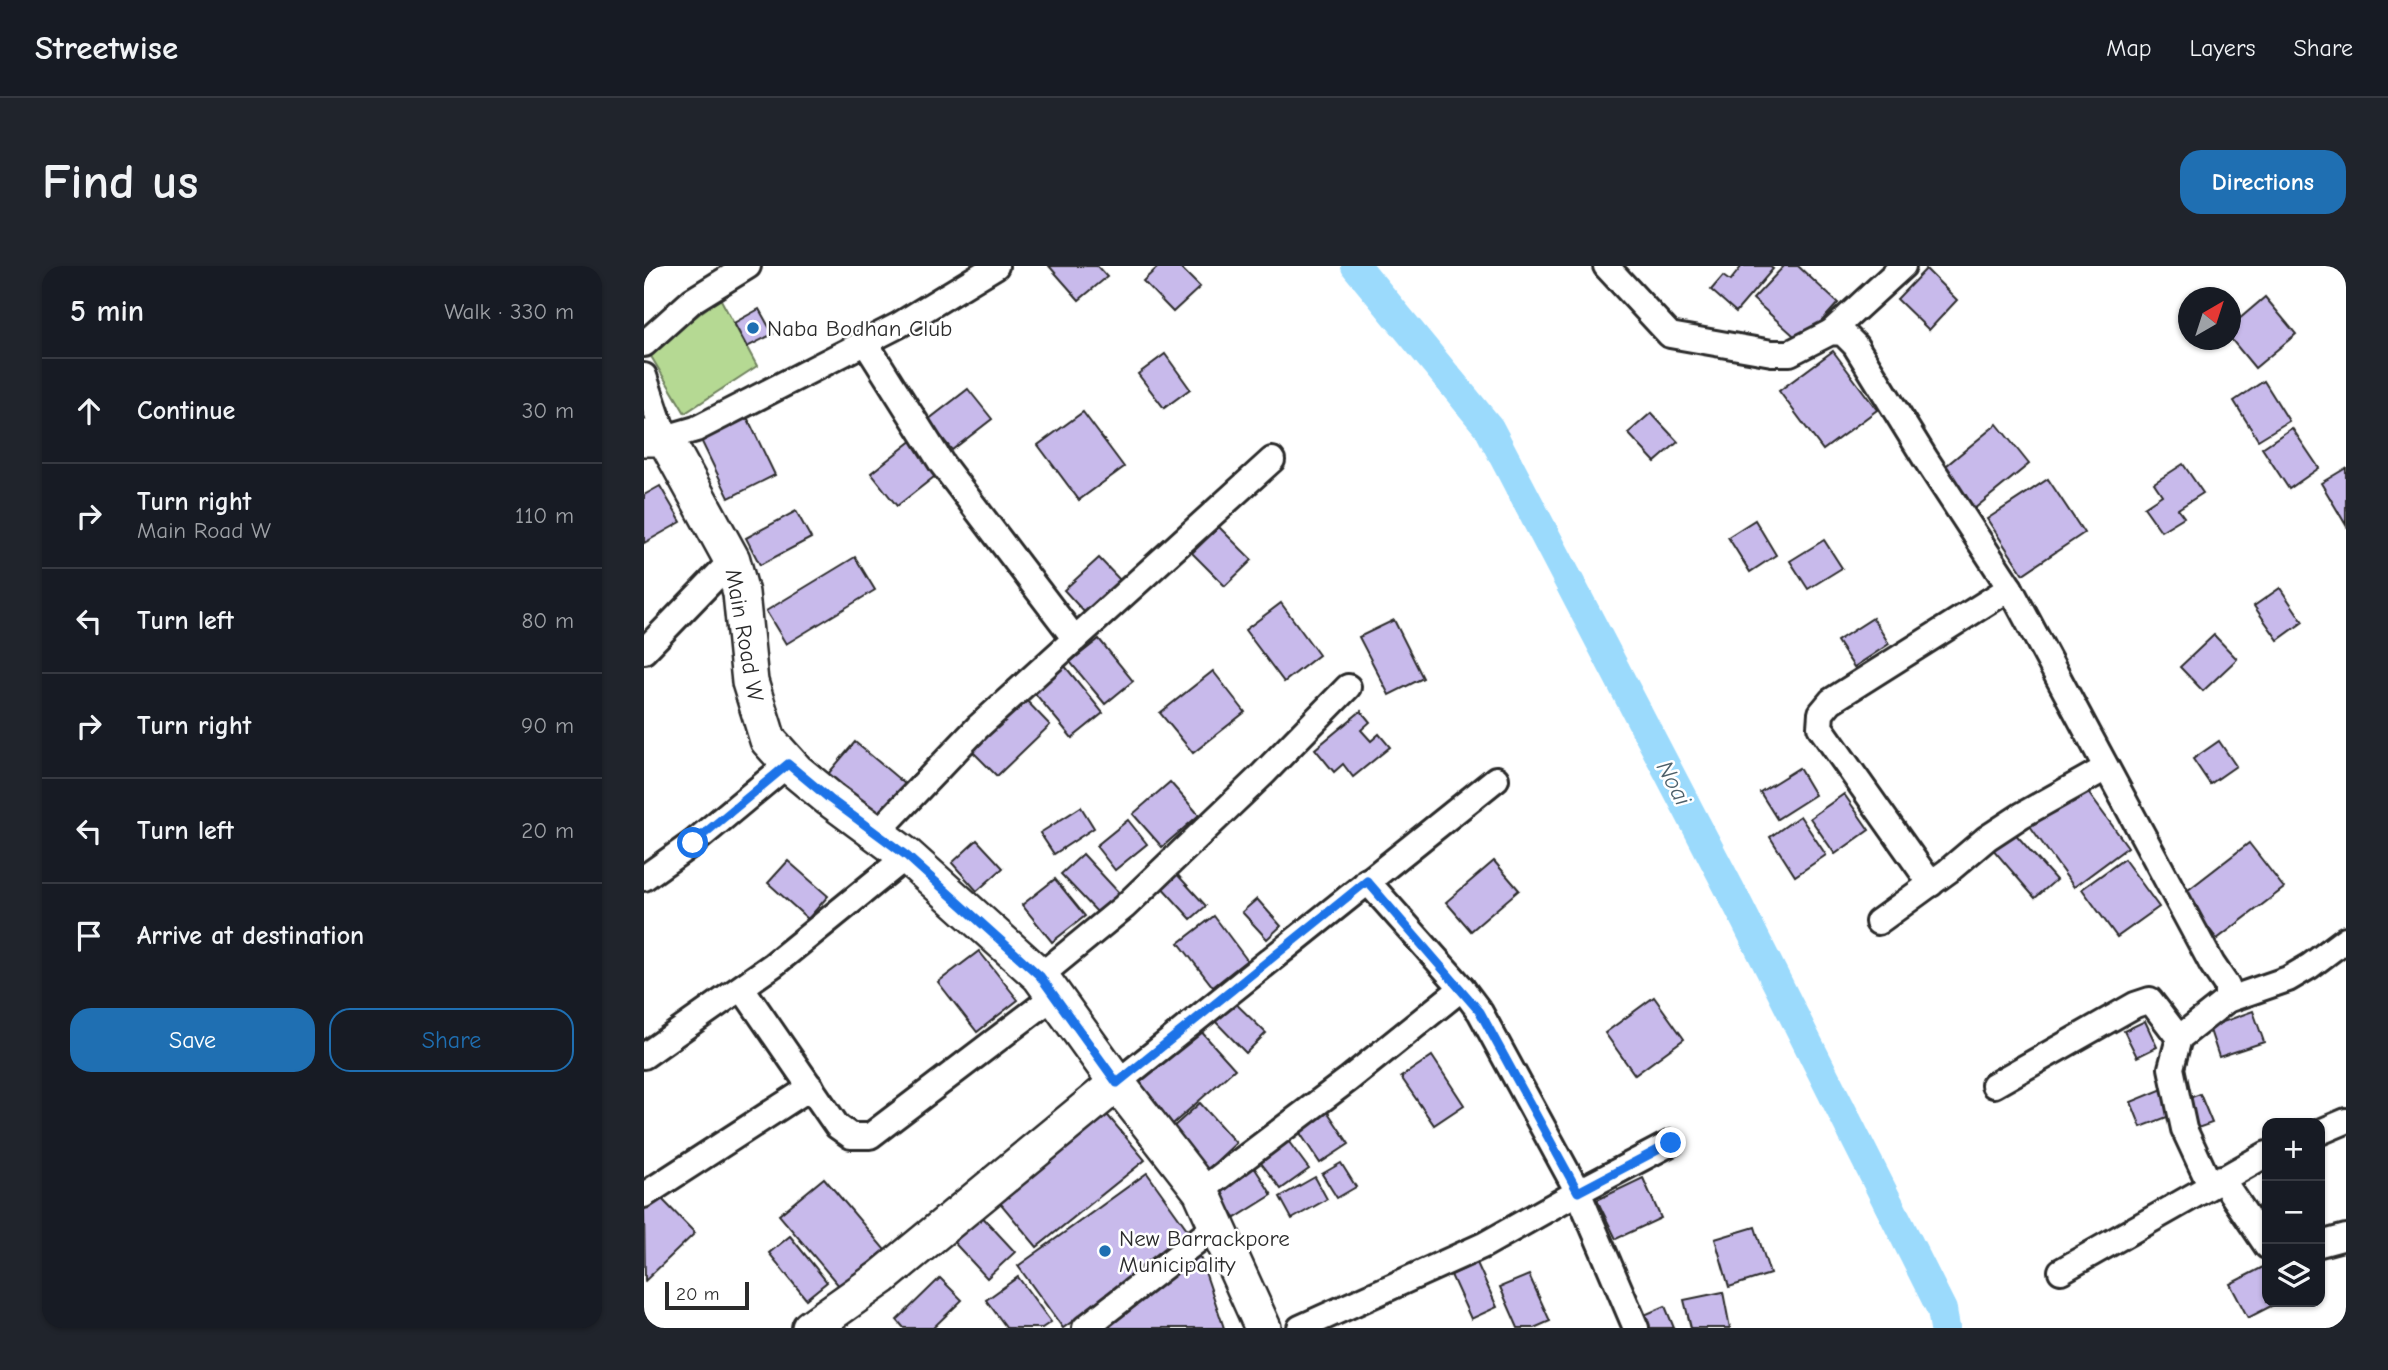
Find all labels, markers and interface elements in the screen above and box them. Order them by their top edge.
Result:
text: Streetwise [35,29,178,67]
text: Map [2106,34,2152,62]
text: Layers [2190,34,2255,62]
text: Share [2293,34,2353,62]
button: Directions [2180,150,2346,214]
text: Find us [42,154,198,210]
north arrow [2178,287,2241,350]
text: 5 min [70,294,144,329]
text: Walk · 330 m [444,298,574,325]
place label: Naba Bodhan Club [767,315,952,342]
marker: Naba Bodhan Club [745,320,761,336]
icon: ahead [70,392,108,430]
text: Continue [137,396,235,426]
text: 30 m [522,397,574,424]
text: Turn right [137,487,251,517]
icon: right [70,497,108,535]
text: 110 m [515,502,574,529]
text: Main Road W [137,517,271,544]
street label: Main Road W [720,567,769,703]
icon: left [70,602,108,640]
text: Turn left [137,606,234,636]
text: 80 m [521,607,574,634]
icon: right [70,707,108,745]
text: Turn right [137,711,251,741]
text: 90 m [521,712,574,739]
water label: Noai [1651,756,1697,811]
icon: left [70,812,108,850]
text: Turn left [137,816,234,846]
text: 20 m [521,817,574,844]
route start [677,827,708,858]
icon: arrive [70,917,108,955]
text: Arrive at destination [137,921,364,951]
button: Save [70,1008,315,1072]
button: Share [329,1008,574,1072]
map controls [2262,1118,2325,1307]
button: + [2262,1118,2325,1181]
route end [1655,1127,1686,1158]
button: − [2262,1181,2325,1244]
place label: New Barrackpore Municipality [1119,1225,1290,1278]
marker: New Barrackpore Municipality [1097,1243,1113,1259]
button: layers [2262,1244,2325,1307]
scale bar [665,1279,749,1311]
text: 20 m [676,1283,720,1305]

